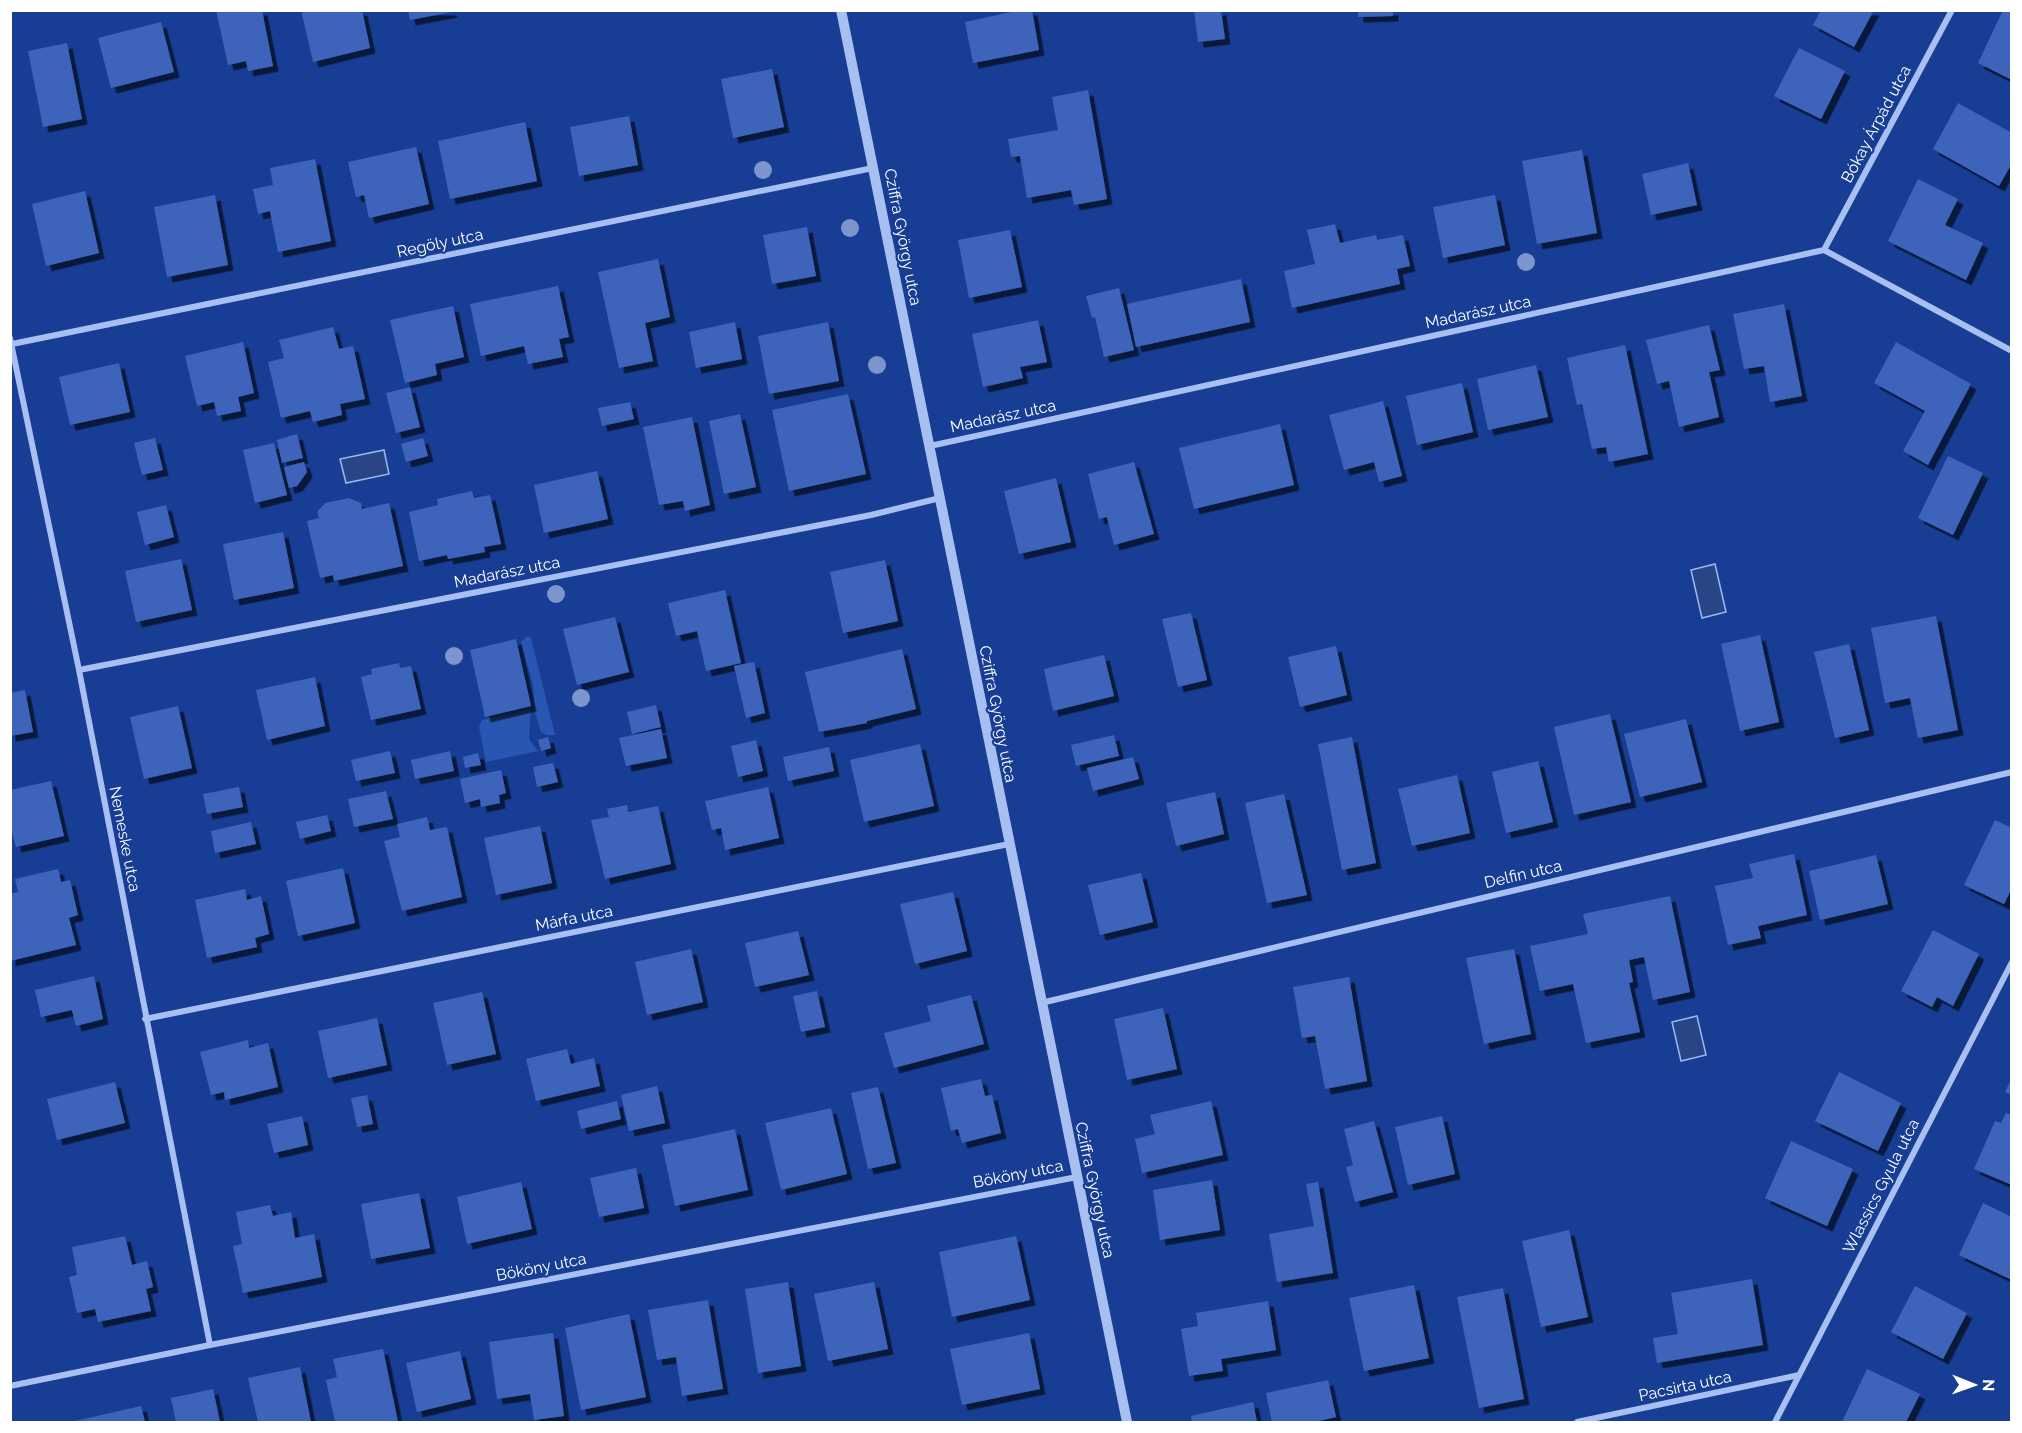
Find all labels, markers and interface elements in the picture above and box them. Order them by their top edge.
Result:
street label: Bókay Árpád utca [1836,62,1915,186]
street label: Cziffra György utca [880,167,926,307]
street label: Regöly utca [395,225,485,261]
street label: Madarász utca [1423,292,1533,332]
street label: Madarász utca [948,396,1058,436]
street label: Madarász utca [452,552,562,592]
street label: Cziffra György utca [975,644,1021,784]
street label: Nemeske utca [105,785,145,893]
street label: Delfin utca [1482,856,1564,892]
street label: Márfa utca [534,901,614,935]
street label: Wlassics Gyula utca [1839,1116,1923,1256]
street label: Cziffra György utca [1071,1120,1119,1260]
street label: Bököny utca [971,1156,1065,1192]
street label: Bököny utca [494,1249,588,1285]
north arrow [1944,1355,2004,1415]
street label: Pacsirta utca [1637,1367,1733,1405]
text: N [1979,1379,1998,1392]

